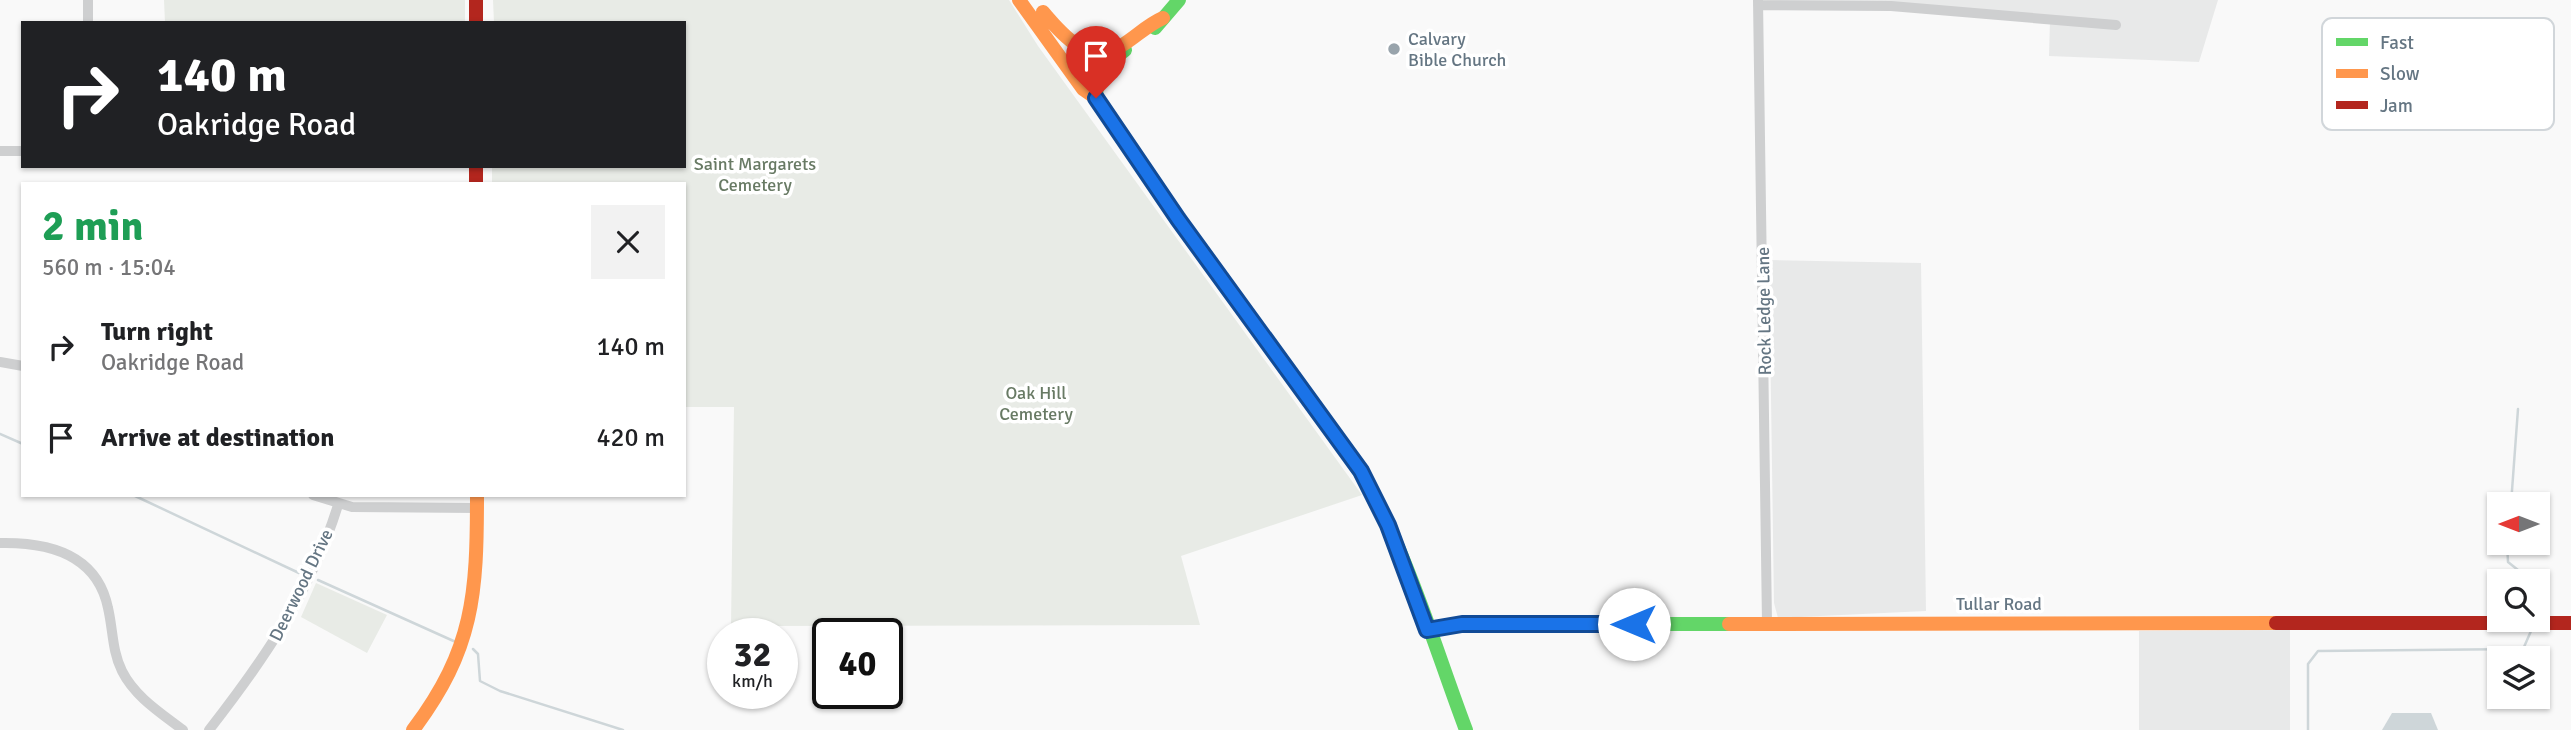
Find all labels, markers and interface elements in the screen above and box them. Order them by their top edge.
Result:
legend [2322,18,2554,130]
pin [1066,26,1126,98]
place label: Calvary Bible Church [1408,28,1506,71]
text: Fast [2380,31,2414,55]
icon: arrive [1077,37,1115,75]
marker: Calvary Bible Church [1386,41,1402,57]
text: 140 m [157,45,287,105]
icon: right [42,49,133,140]
text: Slow [2380,62,2420,86]
text: Jam [2380,94,2413,118]
text: Oakridge Road [157,105,356,144]
park label: Saint Margarets Cemetery [694,153,816,196]
text: 2 min [42,201,143,252]
button: close [591,205,665,279]
street label: Rock Ledge Lane [1752,247,1776,375]
text: 560 m · 15:04 [42,253,176,282]
text: Turn right [101,316,213,348]
icon: right [42,328,80,366]
text: 140 m [596,331,665,363]
text: Oakridge Road [101,348,244,377]
park label: Oak Hill Cemetery [999,382,1073,425]
icon: arrive [42,419,80,457]
text: Arrive at destination [101,422,334,454]
text: 420 m [596,422,665,454]
north arrow [2487,492,2550,555]
map controls [2487,492,2550,709]
street label: Deerwood Drive [264,525,338,645]
button: search [2487,569,2550,632]
position arrow [1597,587,1671,661]
street label: Tullar Road [1956,593,2042,615]
speed limit sign: 40 [812,618,903,709]
text: 32 [734,633,771,676]
button: layers [2487,646,2550,709]
text: km/h [732,670,773,692]

